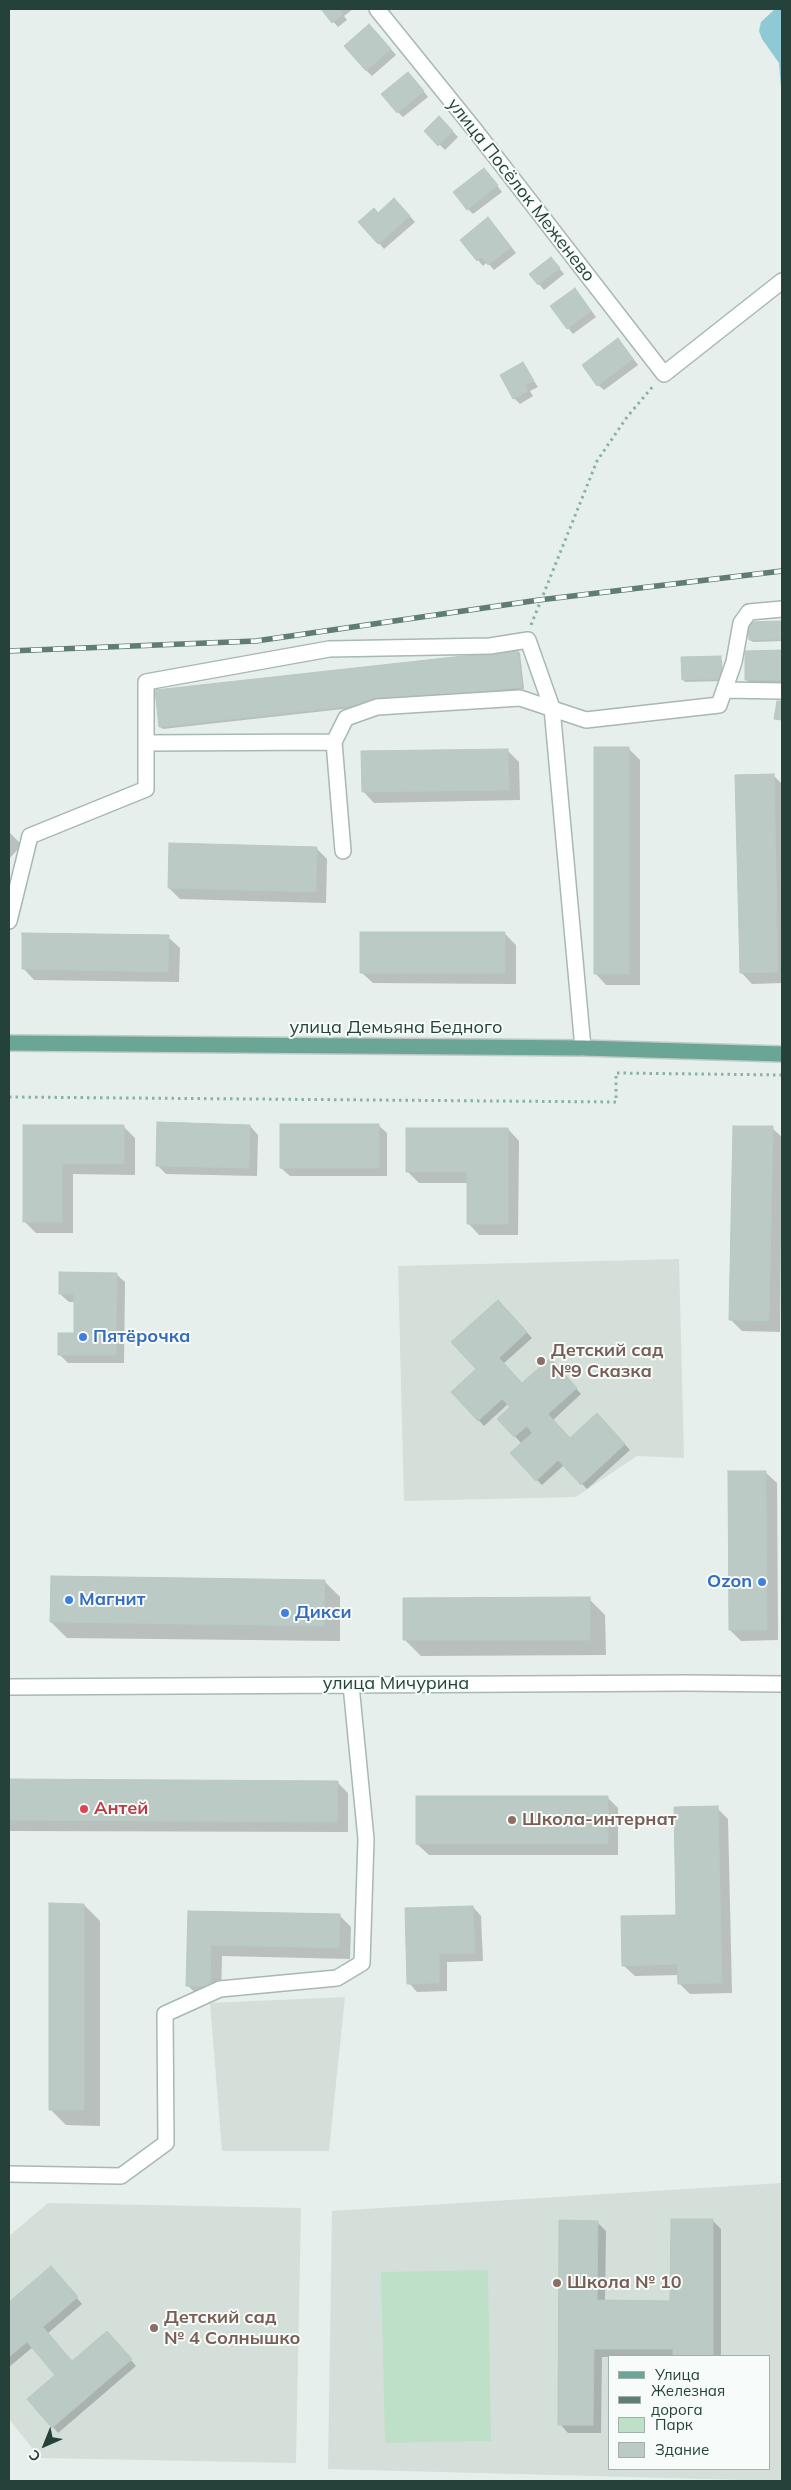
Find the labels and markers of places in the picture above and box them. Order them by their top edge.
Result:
place label: Пятёрочка [93,1326,190,1348]
marker: Пятёрочка [77,1331,89,1343]
place label: Детский сад №9 Сказка [551,1340,663,1382]
marker: Детский сад №9 Сказка [535,1355,547,1367]
place label: Ozon [707,1571,752,1593]
marker: Ozon [756,1576,768,1588]
place label: Магнит [79,1589,145,1611]
marker: Магнит [63,1594,75,1606]
place label: Дикси [295,1602,352,1624]
marker: Дикси [279,1607,291,1619]
place label: Антей [94,1798,148,1820]
marker: Антей [78,1803,90,1815]
place label: Школа-интернат [522,1809,677,1831]
marker: Школа-интернат [506,1814,518,1826]
place label: Школа № 10 [567,2272,682,2294]
marker: Школа № 10 [551,2277,563,2289]
place label: Детский сад № 4 Солнышко [164,2307,300,2350]
marker: Детский сад № 4 Солнышко [148,2322,160,2334]

